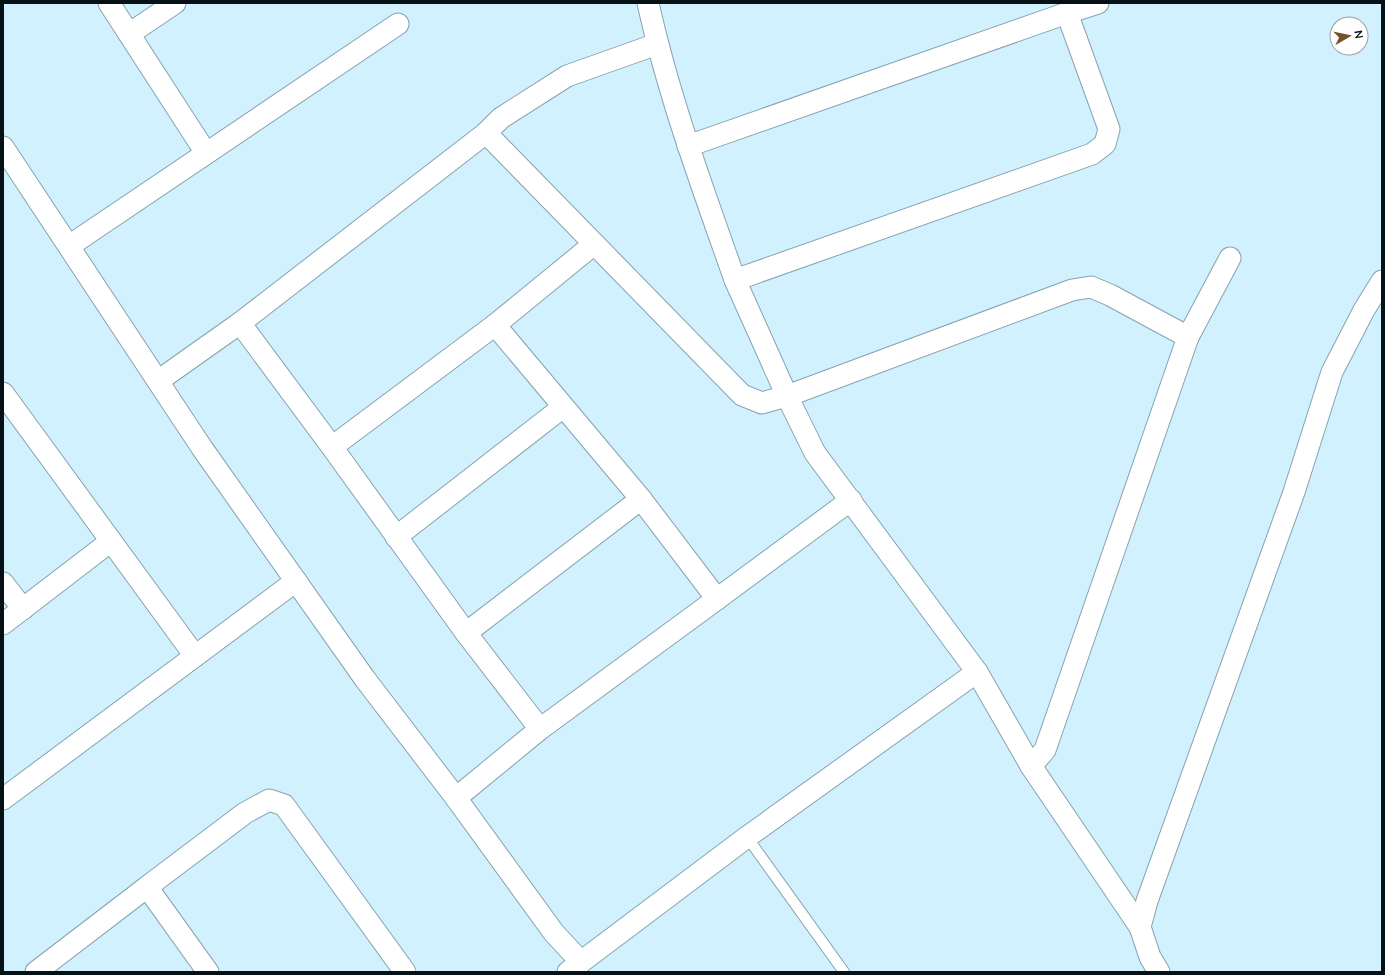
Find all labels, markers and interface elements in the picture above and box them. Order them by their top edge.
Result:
north arrow [1329,16,1369,56]
text: N [1350,29,1366,40]

